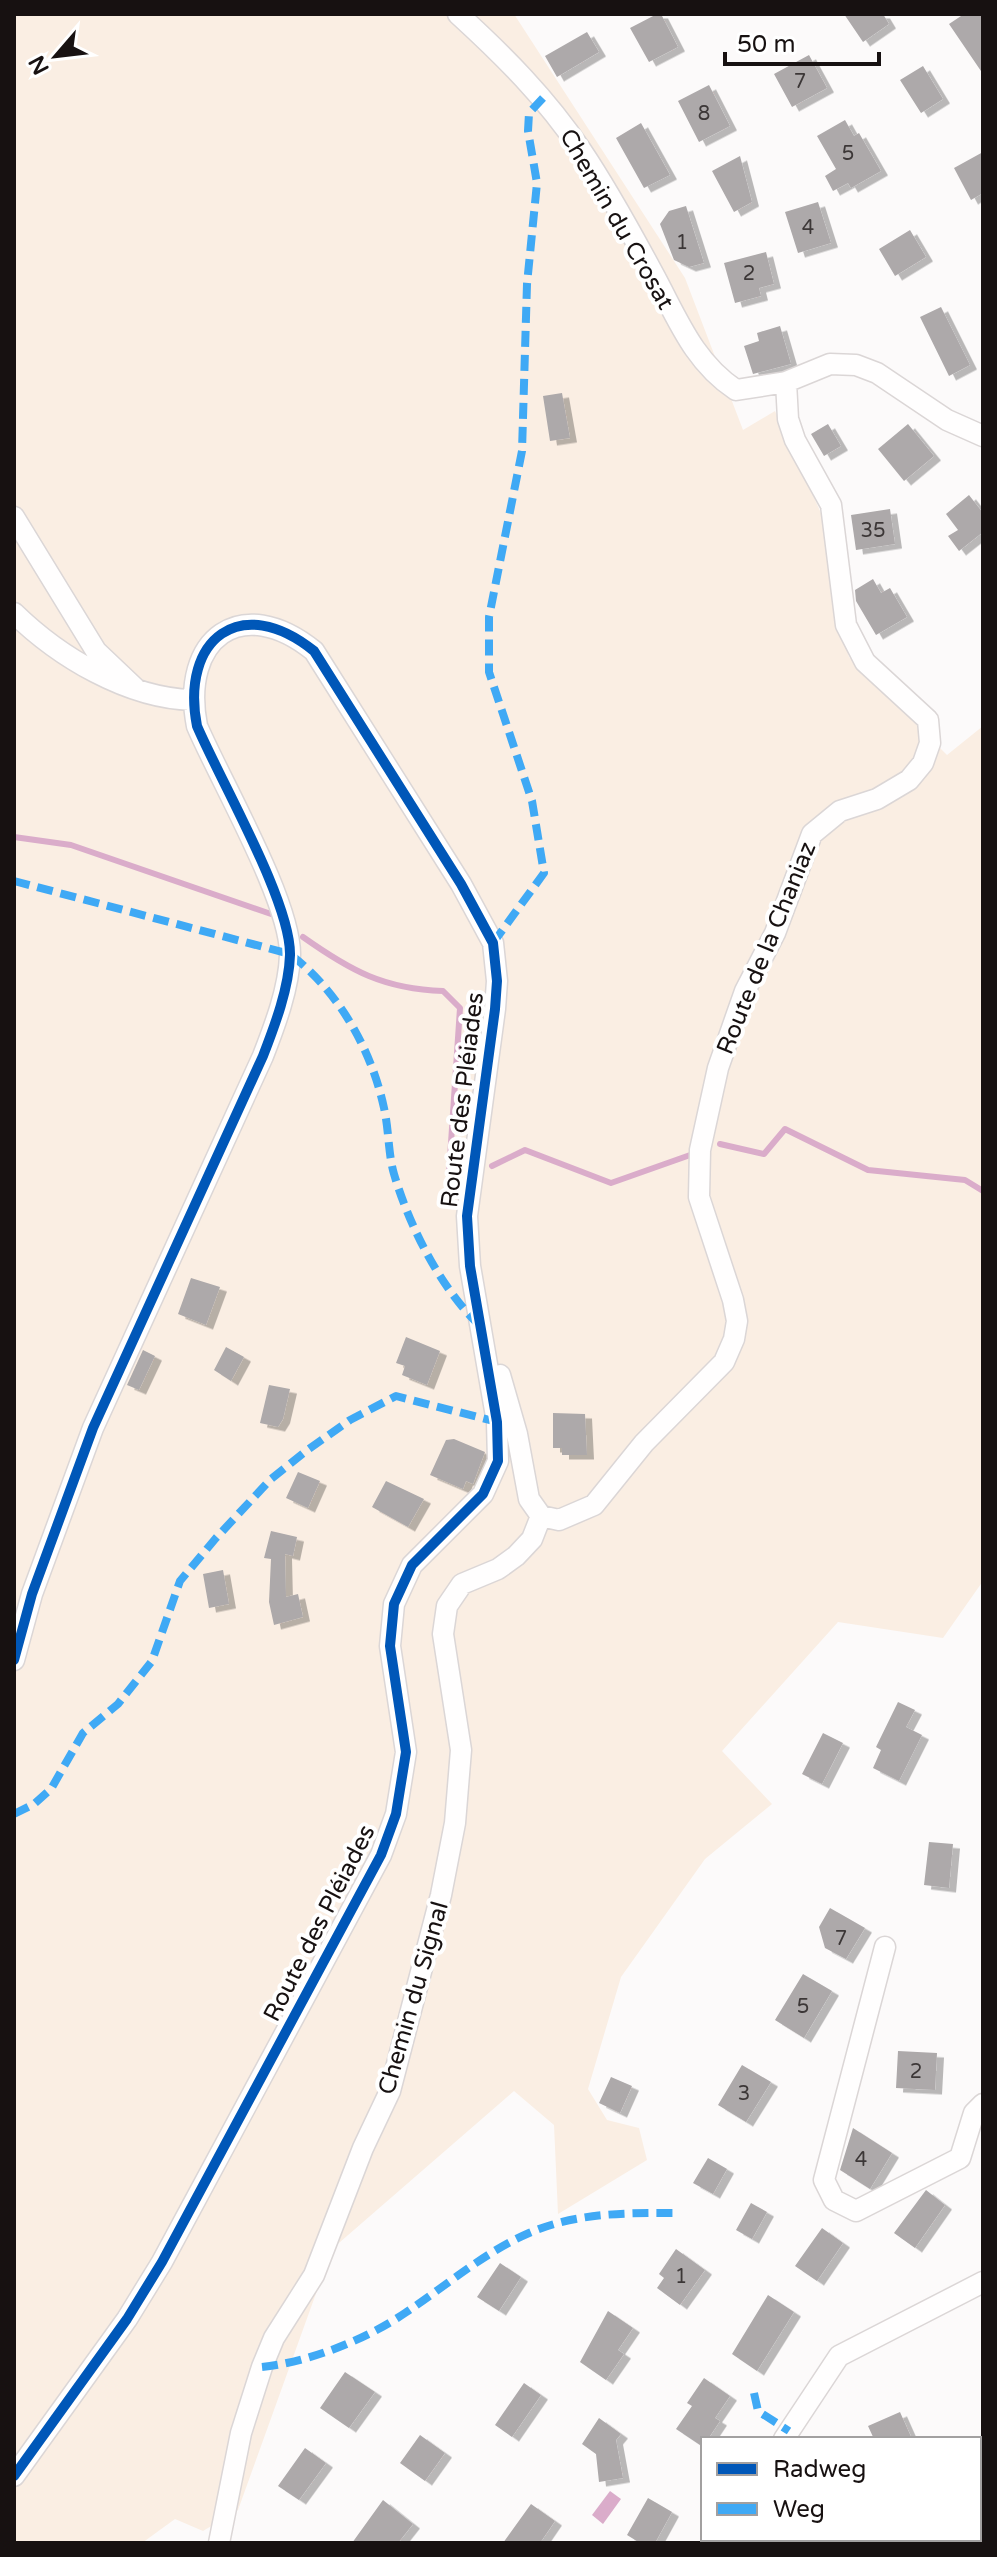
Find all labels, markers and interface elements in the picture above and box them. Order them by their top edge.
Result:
north arrow [16,16,96,96]
scale bar [725,16,879,66]
text: 50 m [737,30,795,59]
text: N [24,51,55,79]
house number: 7 [794,70,806,94]
house number: 8 [698,102,710,126]
street label: Chemin du Crosat [553,124,680,315]
house number: 5 [842,142,854,166]
house number: 4 [802,216,814,240]
house number: 1 [676,231,688,255]
house number: 2 [743,262,755,286]
house number: 35 [860,519,886,543]
street label: Route de la Chaniaz [711,838,822,1059]
street label: Route des Pléiades [435,991,490,1209]
street label: Route des Pléiades [257,1820,382,2026]
street label: Chemin du Signal [372,1898,455,2098]
house number: 7 [835,1927,847,1951]
house number: 5 [797,1995,809,2019]
house number: 2 [910,2060,922,2084]
house number: 3 [738,2082,750,2106]
house number: 4 [855,2148,867,2172]
house number: 1 [675,2265,687,2289]
legend [701,2437,981,2541]
text: Radweg [773,2455,866,2484]
text: Weg [773,2495,825,2524]

